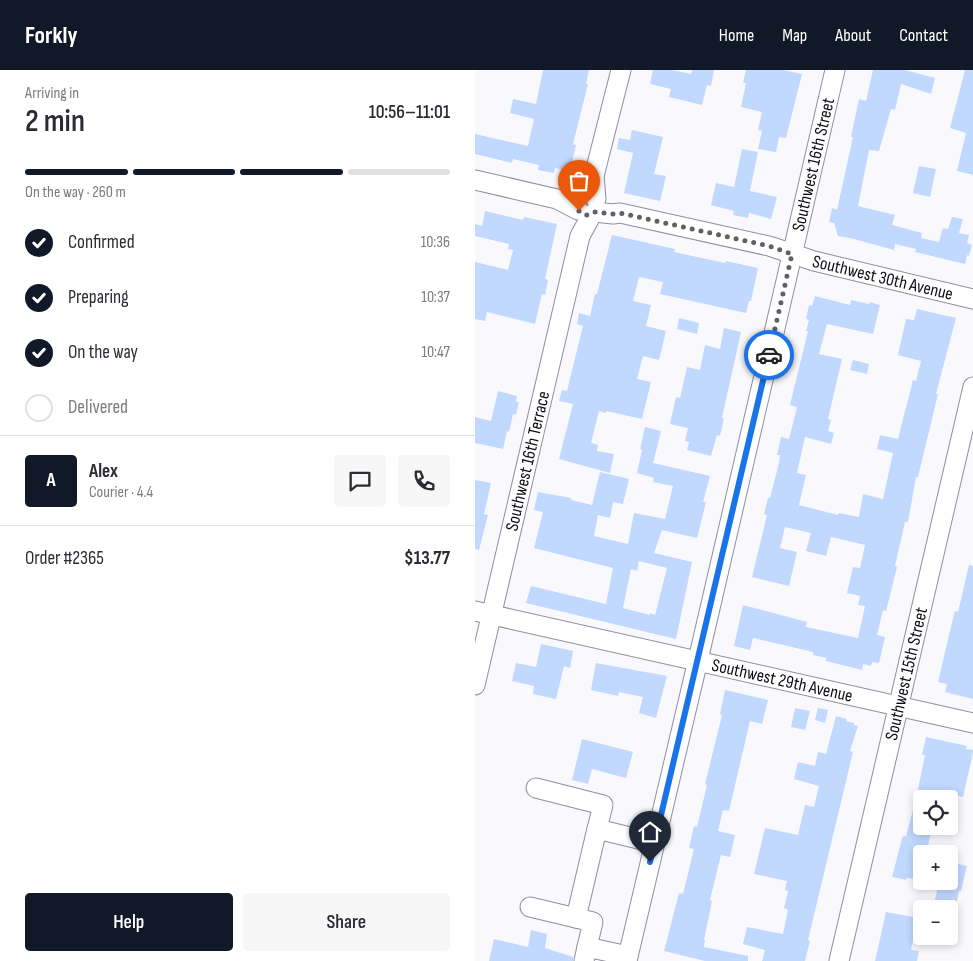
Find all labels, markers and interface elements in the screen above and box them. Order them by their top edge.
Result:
text: Forkly [25,21,77,50]
text: Home [719,25,754,46]
text: Map [782,25,807,46]
text: About [835,25,871,46]
text: Contact [899,25,948,46]
text: Arriving in [25,84,79,103]
street label: Southwest 16th Street [787,95,839,233]
text: 10:56–11:01 [369,101,450,124]
text: 2 min [25,102,85,141]
pin [558,160,600,211]
icon: bag [565,167,593,195]
text: On the way · 260 m [25,183,126,202]
icon: check [25,229,53,257]
text: Confirmed [68,231,135,254]
text: 10:36 [421,233,450,252]
street label: Southwest 30th Avenue [810,251,955,304]
icon: check [25,284,53,312]
text: Preparing [68,286,129,309]
text: 10:37 [421,288,450,307]
courier [744,330,794,380]
icon: check [25,339,53,367]
text: On the way [68,341,138,364]
icon: car [755,341,783,369]
text: 10:47 [421,343,450,362]
street label: Southwest 16th Terrace [501,389,554,533]
text: Delivered [68,396,128,419]
button: chat [334,455,386,507]
button: phone [398,455,450,507]
text: Alex [89,460,118,483]
text: A [46,469,56,492]
text: Courier · 4.4 [89,483,153,502]
text: Order #2365 [25,547,104,570]
text: $13.77 [404,547,450,570]
street label: Southwest 15th Street [880,605,932,742]
street label: Southwest 29th Avenue [710,654,855,706]
map controls [913,790,958,945]
button: locate [913,790,958,835]
pin [629,811,671,862]
icon: home [636,818,664,846]
button: + [913,845,958,890]
button: Help [25,893,233,951]
button: Share [243,893,450,951]
button: − [913,900,958,945]

